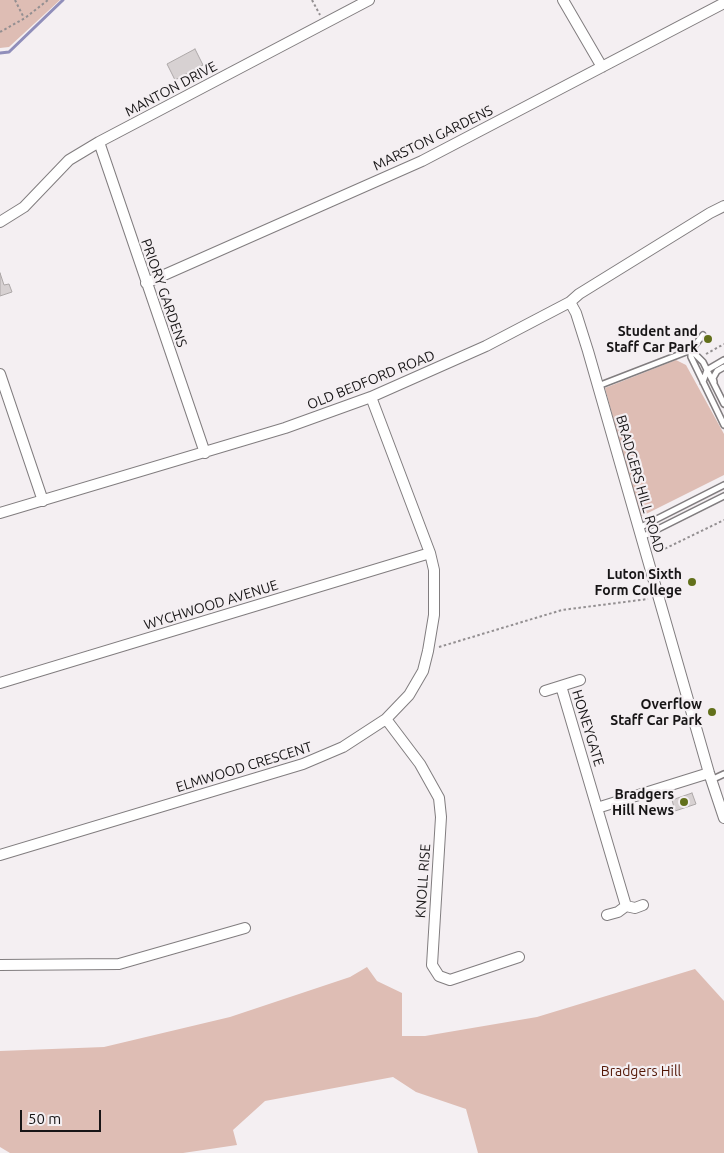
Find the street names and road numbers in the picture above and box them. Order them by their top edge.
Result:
street label: MANTON DRIVE [122,58,220,120]
street label: MARSTON GARDENS [370,102,496,174]
street label: PRIORY GARDENS [138,237,190,349]
street label: OLD BEDFORD ROAD [305,347,437,413]
street label: BRADGERS HILL ROAD [612,413,668,555]
street label: WYCHWOOD AVENUE [142,577,280,633]
street label: HONEYGATE [568,688,608,768]
street label: ELMWOOD CRESCENT [174,738,314,796]
street label: KNOLL RISE [412,843,434,919]

